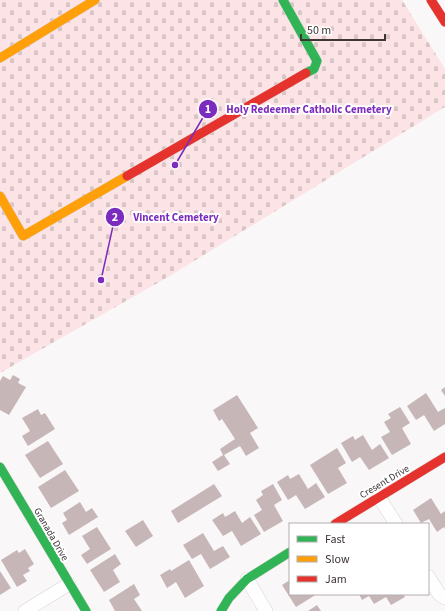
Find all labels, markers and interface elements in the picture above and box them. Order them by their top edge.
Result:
scale bar [301,16,385,42]
text: 50 m [307,22,331,39]
callout: Holy Redeemer Catholic Cemetery [198,97,399,120]
text: 1 [205,101,211,118]
text: Holy Redeemer Catholic Cemetery [226,102,392,117]
callout: Vincent Cemetery [105,206,227,229]
text: 2 [112,209,118,226]
text: Vincent Cemetery [132,210,219,225]
street label: Cresent Drive [357,461,412,502]
street label: Granada Drive [30,505,72,564]
legend [289,523,429,595]
text: Fast [325,531,345,548]
text: Slow [325,551,350,568]
text: Jam [325,571,347,588]

